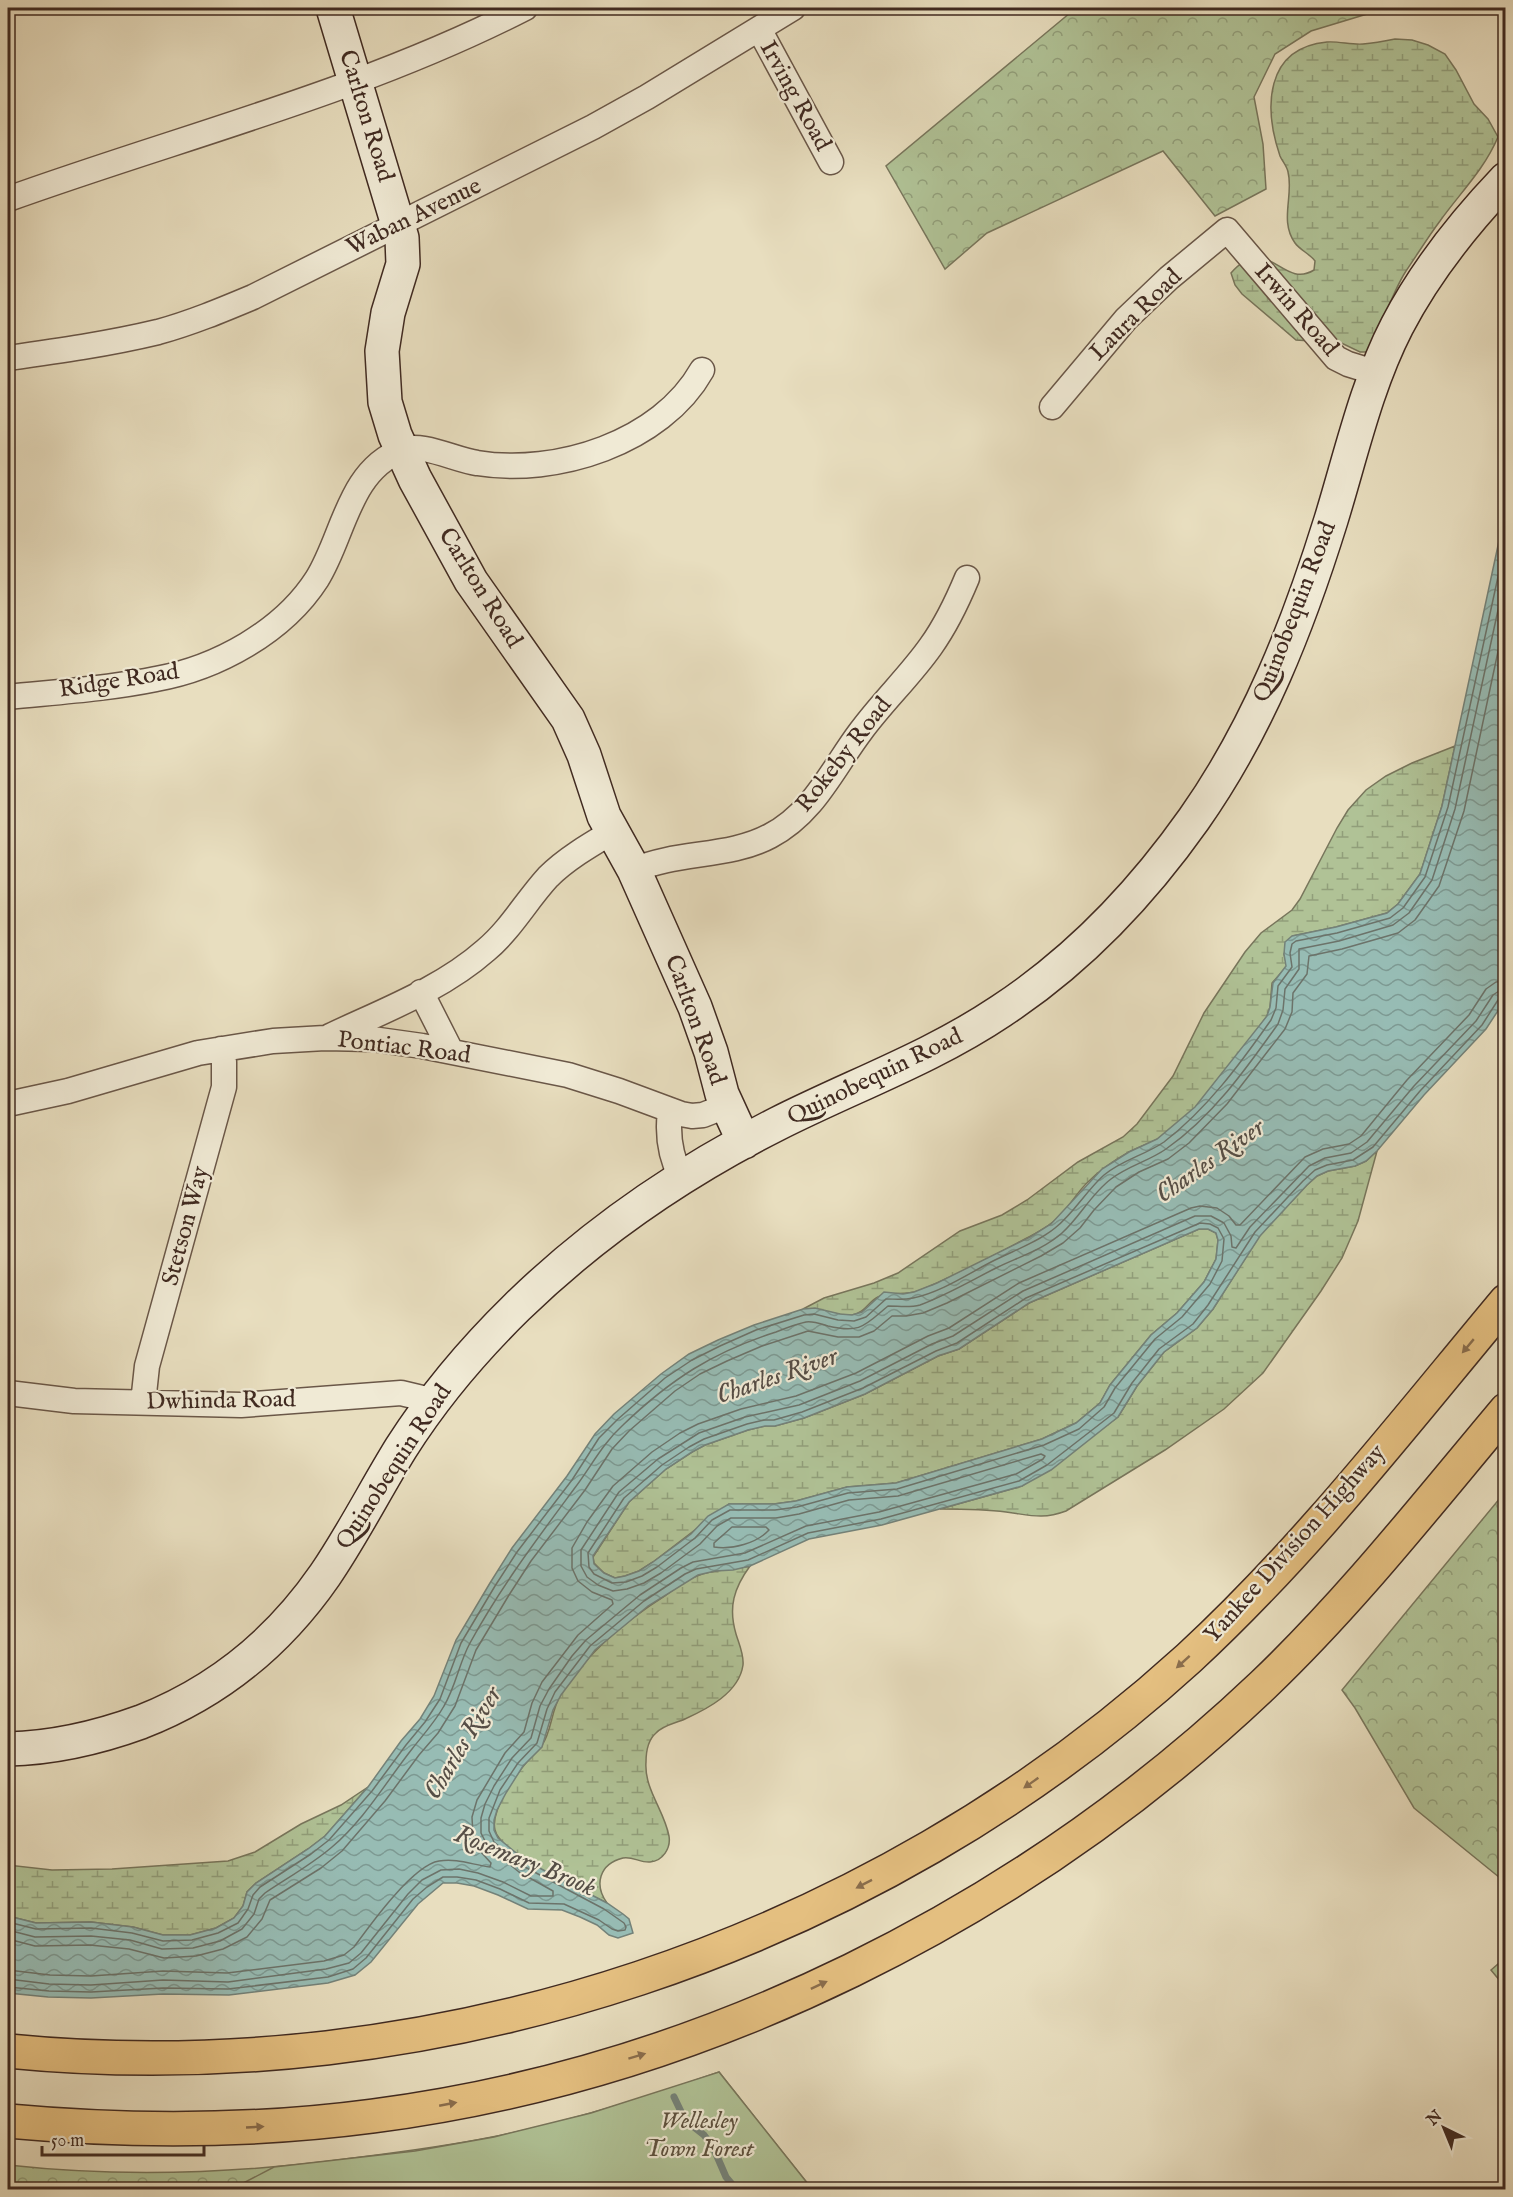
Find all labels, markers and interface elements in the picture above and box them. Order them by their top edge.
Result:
street label: Irving Road [752,35,838,157]
street label: Carlton Road [331,46,401,186]
street label: Waban Avenue [341,171,487,263]
street label: Irwin Road [1247,257,1345,363]
street label: Laura Road [1083,262,1189,368]
street label: Quinobequin Road [1246,517,1344,707]
street label: Carlton Road [431,522,529,654]
street label: Ridge Road [57,656,181,706]
street label: Rokeby Road [789,691,899,819]
street label: Carlton Road [657,951,733,1089]
street label: Quinobequin Road [782,1021,968,1133]
street label: Pontiac Road [336,1024,472,1072]
water label: Charles River [1149,1111,1272,1211]
street label: Stetson Way [155,1163,217,1289]
one-way arrow [1462,1338,1475,1353]
water label: Charles River [712,1340,843,1412]
street label: Quinobequin Road [329,1378,459,1556]
street label: Dwhinda Road [146,1384,296,1418]
street label: Yankee Division Highway [1197,1438,1393,1650]
one-way arrow [1176,1655,1191,1669]
water label: Charles River [416,1679,510,1806]
one-way arrow [1023,1777,1039,1789]
water label: Rosemary Brook [449,1818,601,1905]
one-way arrow [855,1879,872,1888]
one-way arrow [810,1980,828,1990]
one-way arrow [628,2051,646,2060]
north arrow [1414,2098,1474,2158]
one-way arrow [439,2099,458,2108]
park label: Wellesley Town Forest [644,2106,755,2165]
text: N [1423,2106,1447,2131]
scale bar [42,2119,204,2157]
one-way arrow [245,2122,264,2131]
text: 50 m [51,2130,84,2153]

